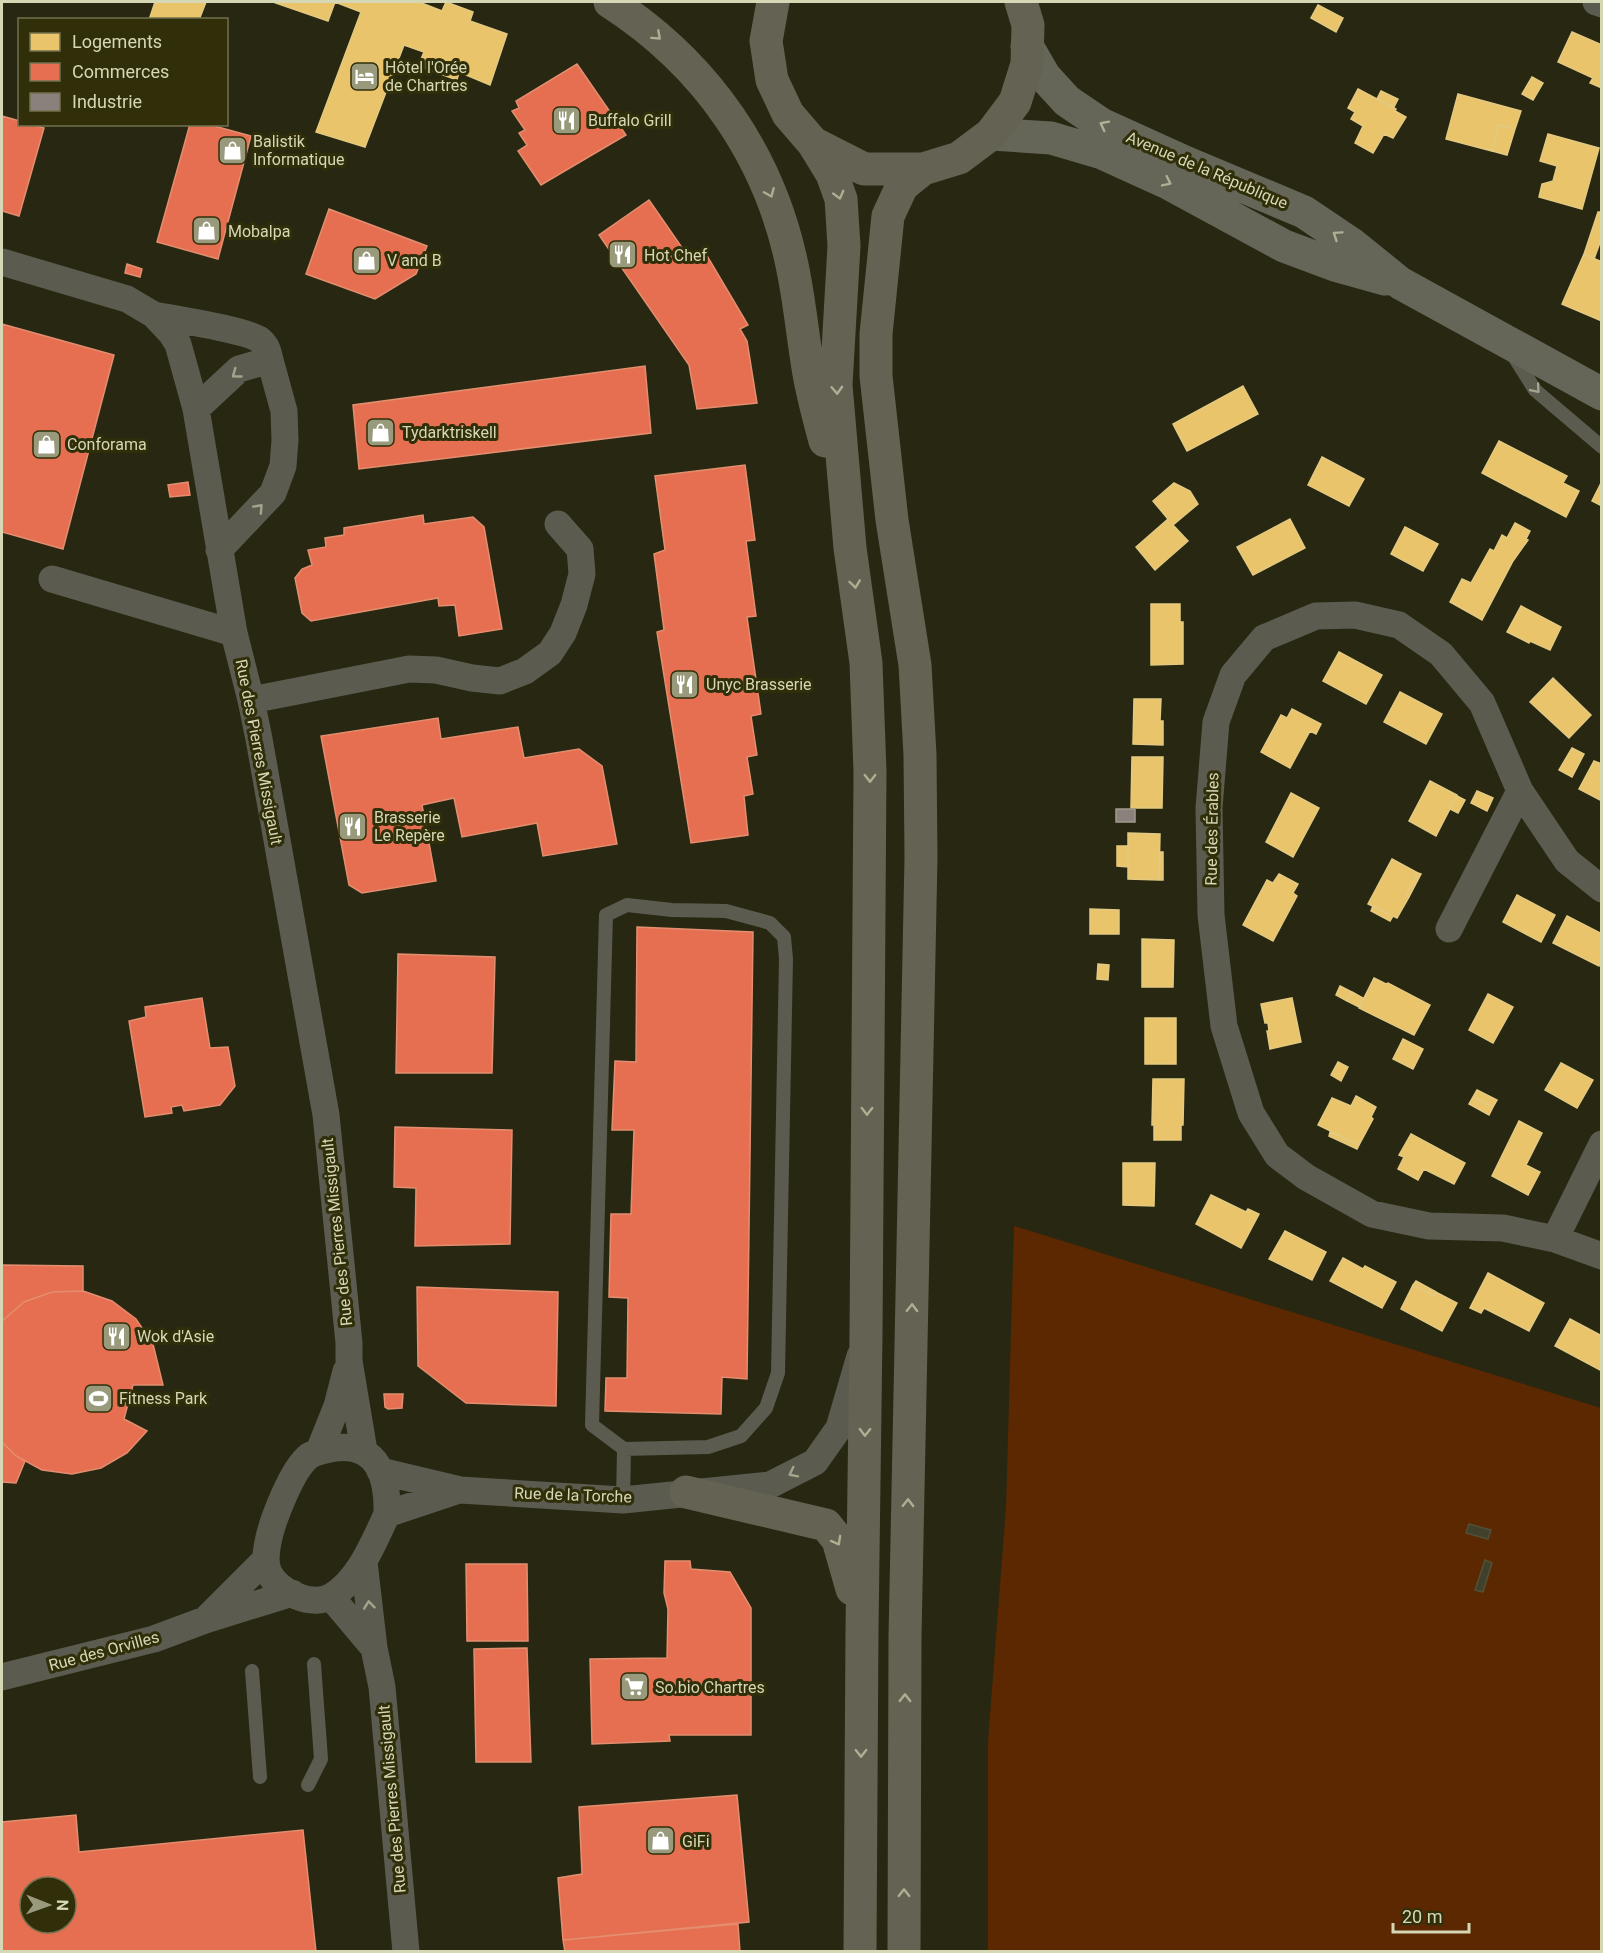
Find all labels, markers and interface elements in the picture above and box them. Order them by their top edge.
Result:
legend [18,18,228,126]
one-way arrow [650,29,661,40]
text: Logements [72,31,162,52]
place label: Hôtel l'Orée de Chartres [385,58,467,95]
hotel icon: Hôtel l'Orée de Chartres [348,60,380,92]
text: Commerces [72,61,169,82]
text: Industrie [72,91,142,112]
restaurant icon: Buffalo Grill [551,104,583,136]
place label: Buffalo Grill [588,111,672,130]
one-way arrow [1100,121,1111,132]
street label: Avenue de la République [1123,127,1291,213]
place label: Balistik Informatique [253,132,345,169]
shop icon: Balistik Informatique [216,134,248,166]
one-way arrow [1160,175,1171,187]
one-way arrow [763,186,775,197]
one-way arrow [831,190,844,200]
shop icon: Mobalpa [191,215,223,247]
place label: Mobalpa [228,222,290,241]
one-way arrow [1333,231,1344,242]
restaurant icon: Hot Chef [607,239,639,271]
shop icon: V and B [350,244,382,276]
place label: Hot Chef [644,246,707,265]
place label: V and B [387,251,442,270]
one-way arrow [231,367,242,378]
one-way arrow [1528,382,1539,393]
one-way arrow [831,385,844,394]
shop icon: Tydarktriskell [365,416,397,448]
place label: Tydarktriskell [402,423,497,442]
shop icon: Conforama [30,428,62,460]
place label: Conforama [67,435,147,454]
one-way arrow [251,504,262,515]
one-way arrow [848,579,860,588]
street label: Rue des Pierres Missigault [232,658,286,846]
restaurant icon: Unyc Brasserie [669,668,701,700]
place label: Unyc Brasserie [706,675,812,694]
street label: Rue des Érables [1202,772,1222,886]
one-way arrow [864,773,876,782]
place label: Brasserie Le Repère [374,808,445,845]
restaurant icon: Brasserie Le Repère [337,810,369,842]
one-way arrow [861,1107,873,1116]
street label: Rue des Pierres Missigault [318,1137,356,1327]
one-way arrow [906,1304,918,1313]
restaurant icon: Wok d'Asie [100,1320,132,1352]
place label: Wok d'Asie [137,1327,214,1346]
sports icon: Fitness Park [82,1382,114,1414]
place label: Fitness Park [119,1389,208,1408]
one-way arrow [859,1428,871,1437]
one-way arrow [788,1466,799,1478]
street label: Rue de la Torche [514,1483,632,1507]
one-way arrow [902,1499,914,1508]
one-way arrow [830,1535,841,1545]
one-way arrow [363,1601,376,1610]
street label: Rue des Orvilles [47,1627,161,1675]
supermarket icon: So.bio Chartres [618,1671,650,1703]
place label: So.bio Chartres [655,1678,765,1697]
one-way arrow [899,1694,911,1703]
street label: Rue des Pierres Missigault [374,1704,410,1894]
one-way arrow [855,1749,867,1758]
shop icon: GiFi [645,1825,677,1857]
place label: GiFi [682,1832,710,1851]
north arrow [18,1875,78,1935]
one-way arrow [898,1889,910,1898]
scale bar [1393,1896,1470,1934]
text: N [53,1899,72,1911]
text: 20 m [1402,1906,1442,1927]

